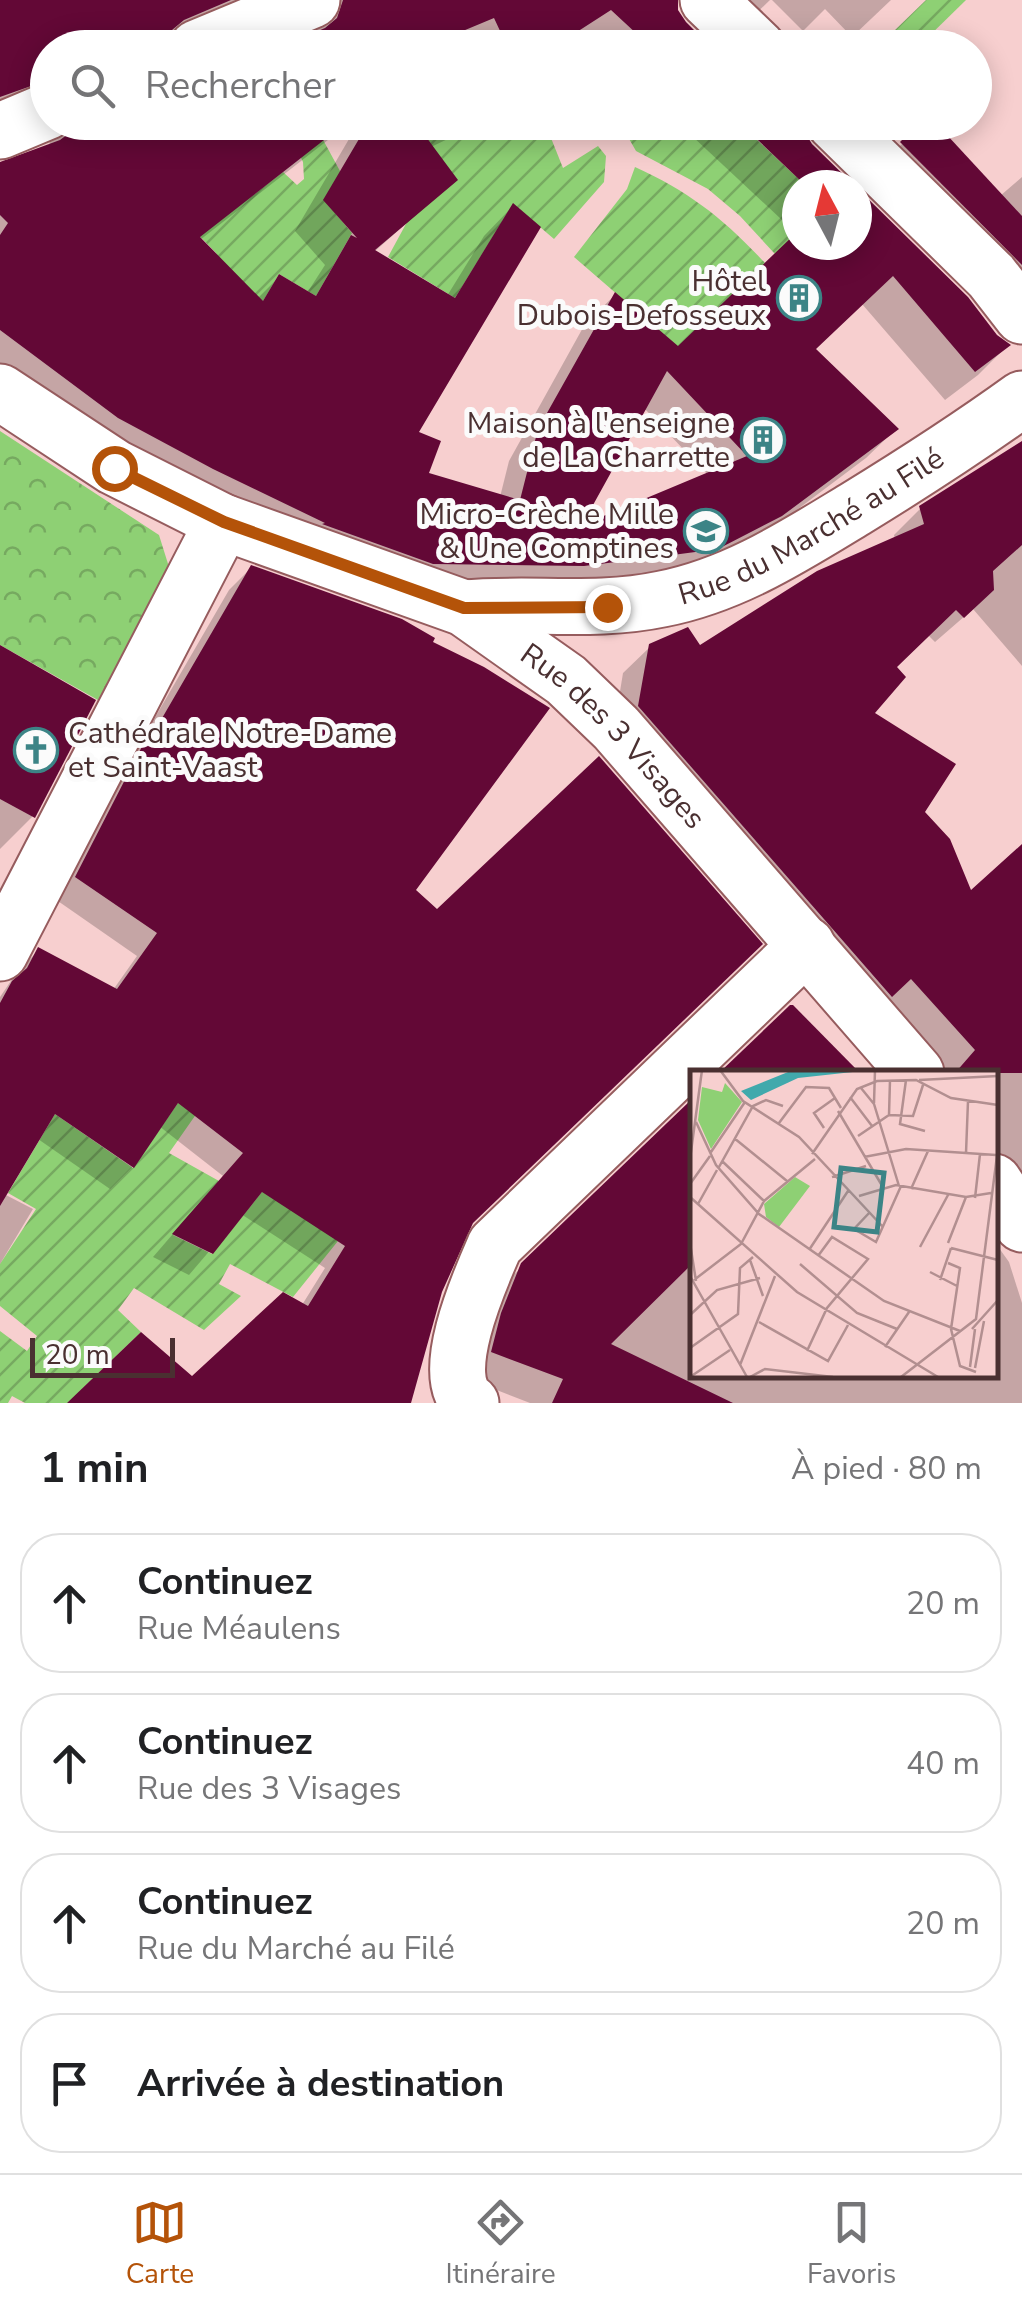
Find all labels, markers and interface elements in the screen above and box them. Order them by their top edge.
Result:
search box [30,30,992,140]
icon: search [65,58,120,113]
text: Rechercher [145,60,336,111]
north arrow [782,170,872,260]
place label: Hôtel Dubois-Defosseux [517,261,766,336]
building icon: Hôtel Dubois-Defosseux [776,275,822,321]
place label: Maison à l'enseigne de La Charrette [467,403,730,478]
building icon: Maison à l'enseigne de La Charrette [740,417,786,463]
street label: Rue du Marché au Filé [674,438,952,616]
route start [92,446,138,492]
place label: Micro-Crèche Mille & Une Comptines [420,494,674,569]
school or university icon: Micro-Crèche Mille & Une Comptines [683,508,729,554]
route end [585,585,631,631]
street label: Rue des 3 Visages [512,634,715,838]
place label: Cathédrale Notre-Dame et Saint-Vaast [68,713,392,788]
church icon: Cathédrale Notre-Dame et Saint-Vaast [13,727,59,773]
inset map [690,1070,997,1378]
scale bar [30,1333,175,1378]
text: 20 m [45,1336,110,1374]
text: 1 min [40,1440,149,1497]
text: À pied · 80 m [791,1447,982,1490]
text: Continuez [137,1556,312,1607]
icon: ahead [42,1576,97,1631]
text: 20 m [906,1582,980,1625]
text: Rue Méaulens [137,1607,341,1650]
text: Continuez [137,1716,312,1767]
icon: ahead [42,1736,97,1791]
text: 40 m [906,1742,980,1785]
text: Rue des 3 Visages [137,1767,401,1810]
text: Continuez [137,1876,312,1927]
icon: ahead [42,1896,97,1951]
text: 20 m [906,1902,980,1945]
text: Rue du Marché au Filé [137,1927,455,1970]
icon: arrive [42,2056,97,2111]
text: Arrivée à destination [137,2058,504,2109]
tab: Carte [126,2195,194,2293]
tab: Itinéraire [446,2195,556,2293]
tab: Favoris [807,2195,896,2293]

